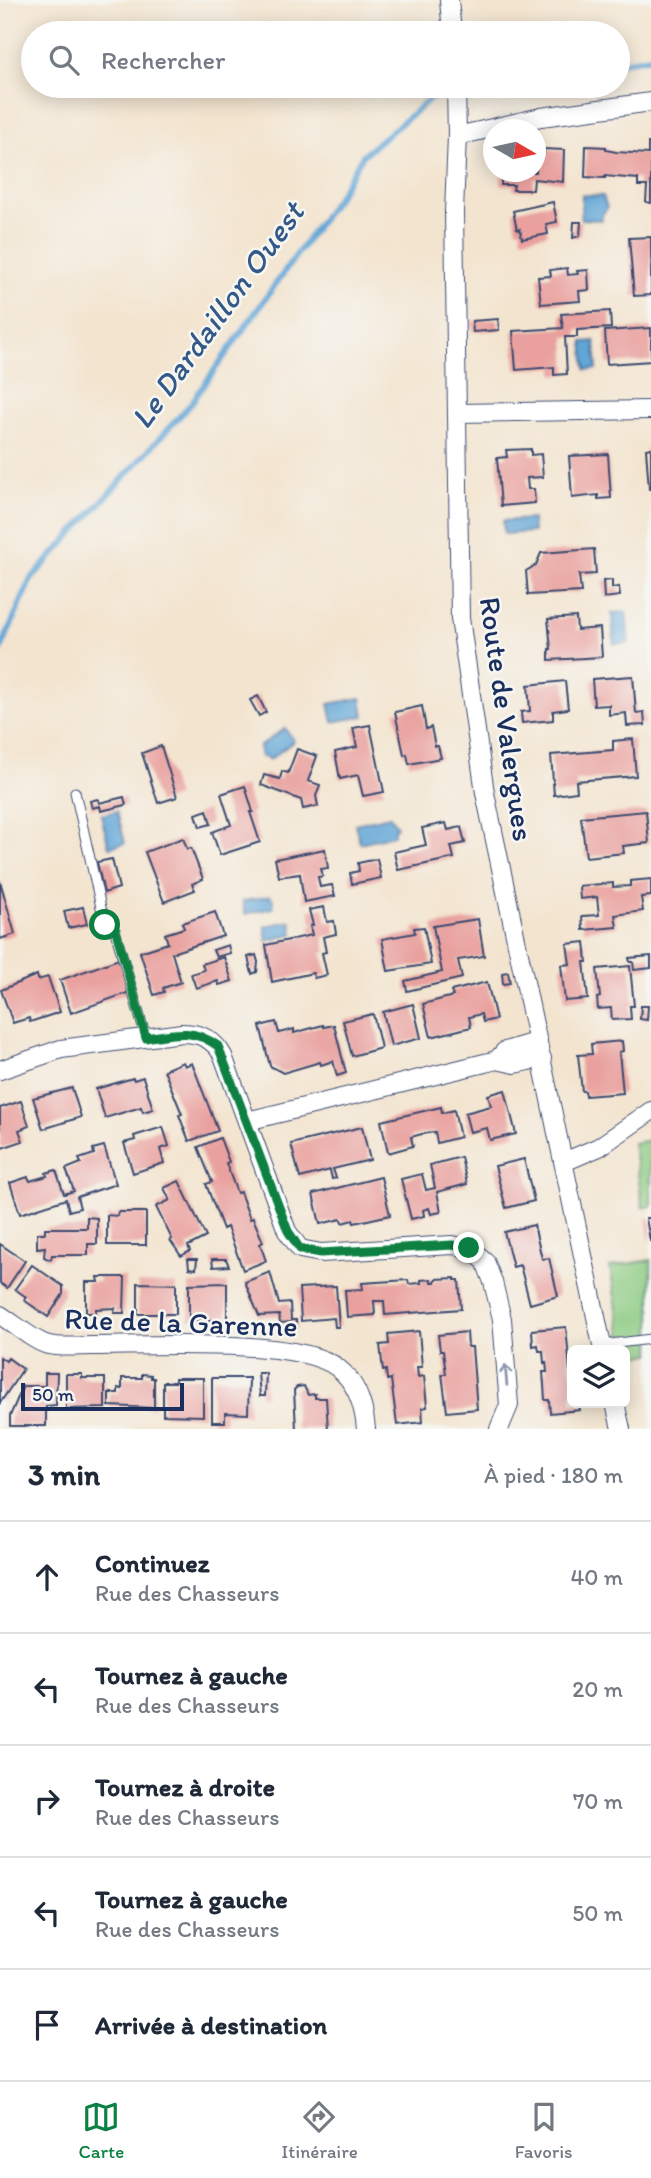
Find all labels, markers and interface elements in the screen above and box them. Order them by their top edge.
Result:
search box [21,21,630,98]
icon: search [45,41,83,79]
text: Rechercher [101,44,225,76]
north arrow [483,119,546,182]
water label: Le Dardaillon Ouest [122,192,314,436]
street label: Route de Valergues [472,595,542,843]
route start [89,909,120,940]
route end [453,1232,484,1263]
street label: Rue de la Garenne [64,1299,298,1345]
map controls [567,1345,630,1408]
button: layers [567,1345,630,1408]
one-way arrow [499,1364,512,1387]
scale bar [21,1380,184,1412]
text: 50 m [32,1383,74,1406]
text: 3 min [28,1456,100,1493]
text: À pied · 180 m [484,1461,623,1489]
text: Continuez [95,1547,210,1579]
icon: ahead [28,1558,66,1596]
text: 40 m [570,1563,623,1591]
text: Rue des Chasseurs [95,1579,279,1607]
text: Tournez à gauche [95,1659,288,1691]
icon: left [28,1670,66,1708]
text: 20 m [572,1675,623,1703]
text: Rue des Chasseurs [95,1691,279,1719]
text: Tournez à droite [95,1771,275,1803]
icon: right [28,1782,66,1820]
text: 70 m [573,1787,623,1815]
text: Rue des Chasseurs [95,1803,279,1831]
text: Tournez à gauche [95,1883,288,1915]
icon: left [28,1894,66,1932]
text: 50 m [572,1899,623,1927]
text: Rue des Chasseurs [95,1915,279,1943]
icon: arrive [28,2006,66,2044]
text: Arrivée à destination [95,2009,327,2041]
tab: Carte [78,2098,124,2163]
tab: Itinéraire [281,2098,358,2163]
tab: Favoris [515,2098,573,2163]

